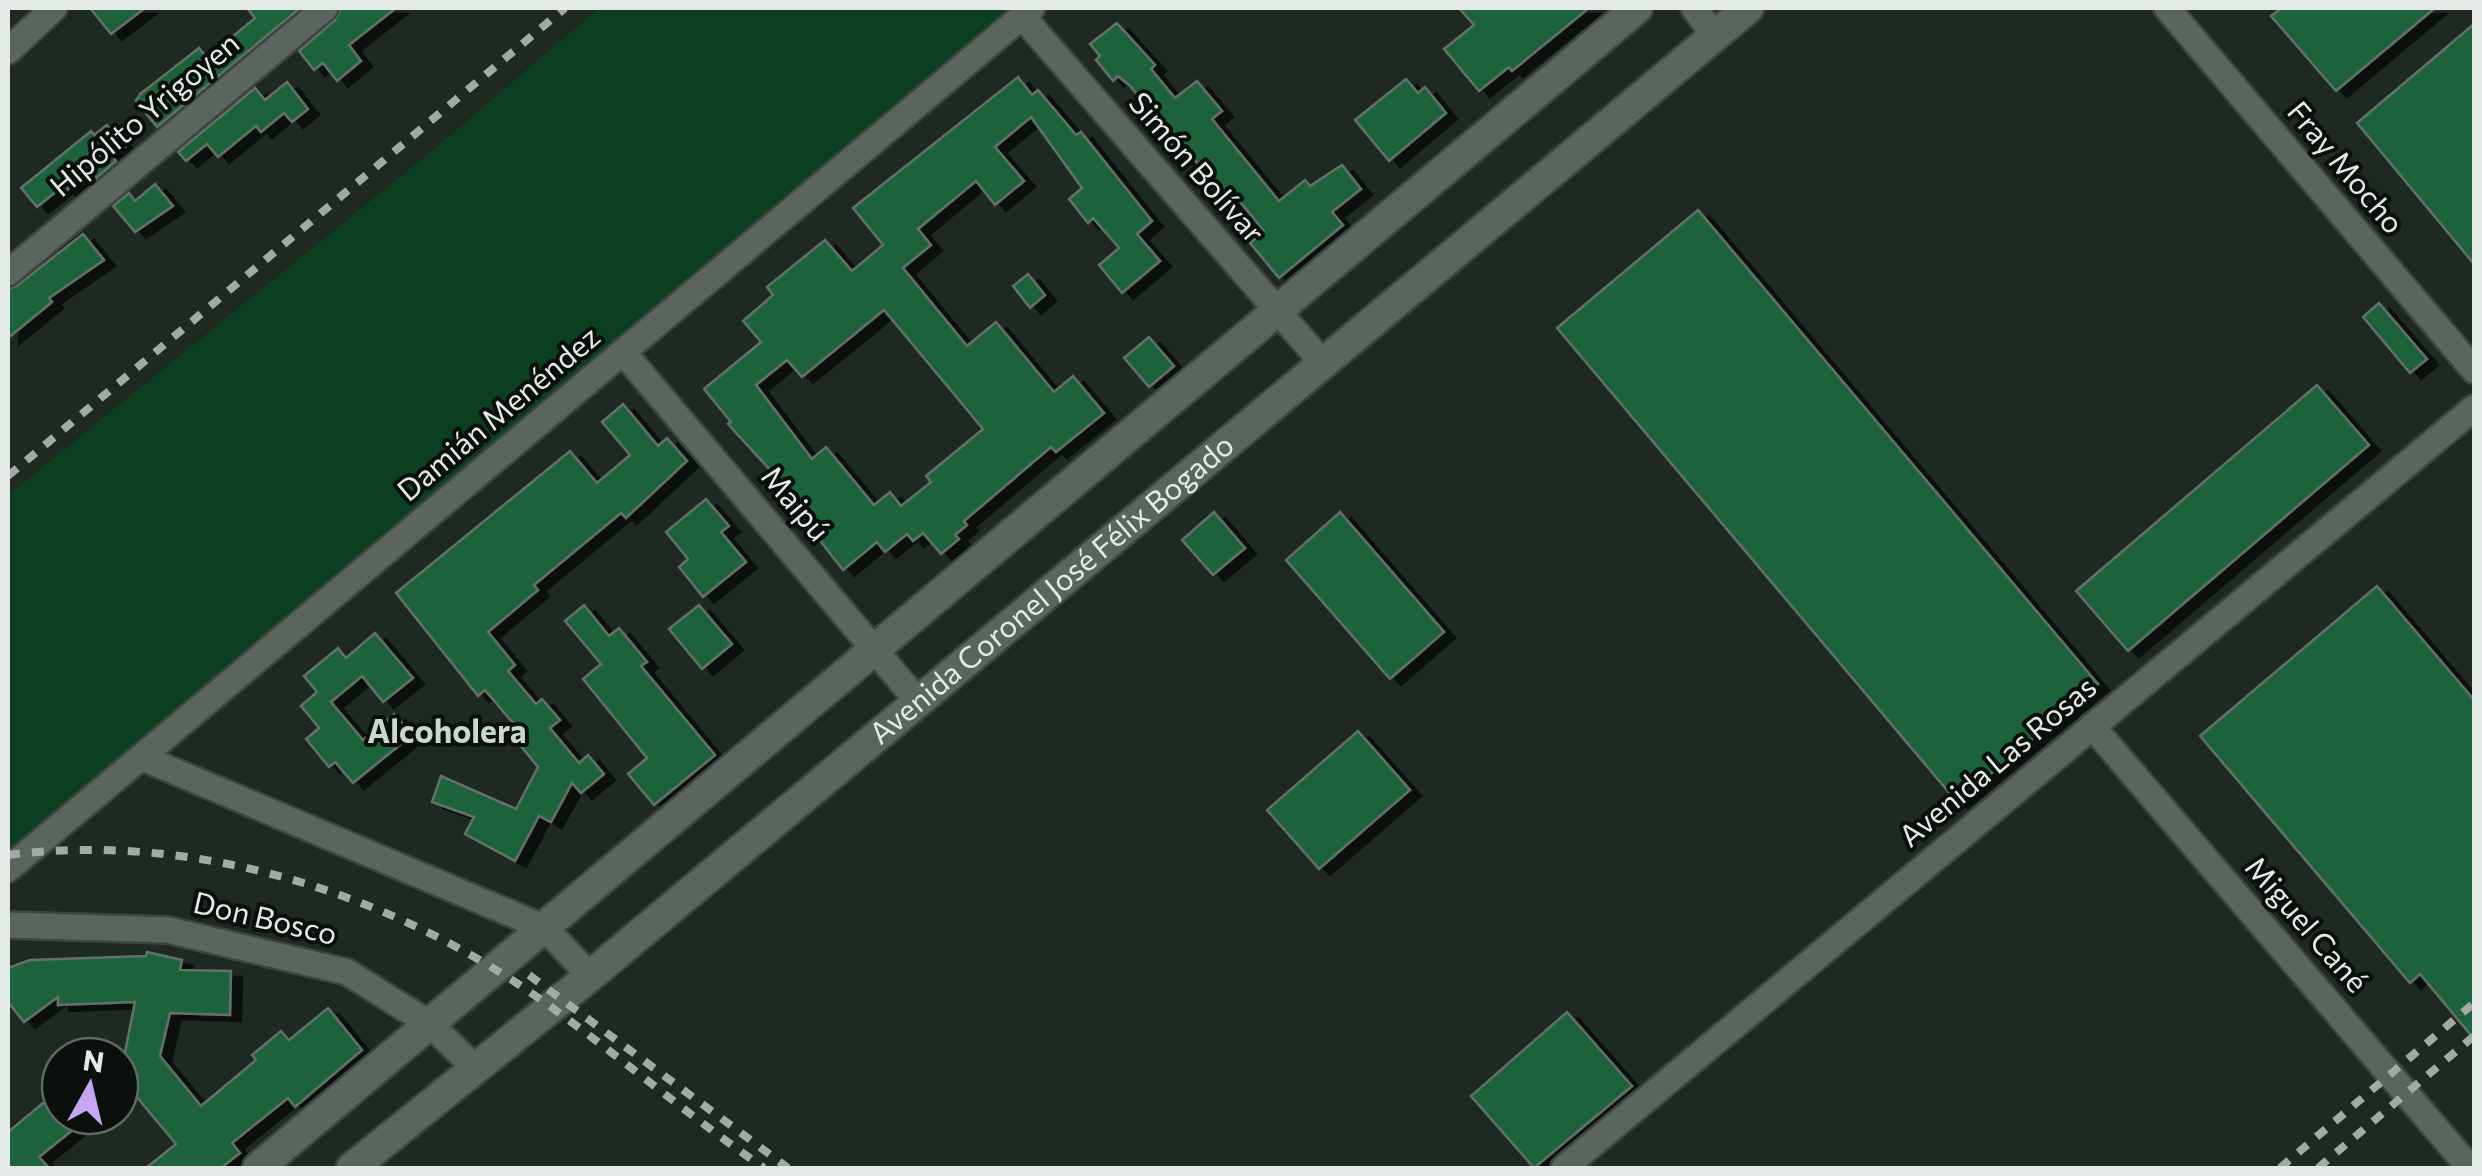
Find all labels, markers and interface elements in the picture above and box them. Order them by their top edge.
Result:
street label: Hipólito Yrigoyen [41,23,246,203]
street label: Simón Bolívar [1122,83,1273,249]
street label: Fray Mocho [2281,93,2413,240]
street label: Damián Menéndez [389,317,606,508]
street label: Avenida Coronel José Félix Bogado [861,425,1240,751]
street label: Maipú [755,457,839,547]
street label: Avenida Las Rosas [1890,667,2102,853]
district label: Alcoholera [367,710,527,750]
street label: Miguel Cané [2239,848,2377,999]
street label: Don Bosco [190,882,341,951]
north arrow [40,1036,140,1136]
text: N [81,1042,106,1079]

